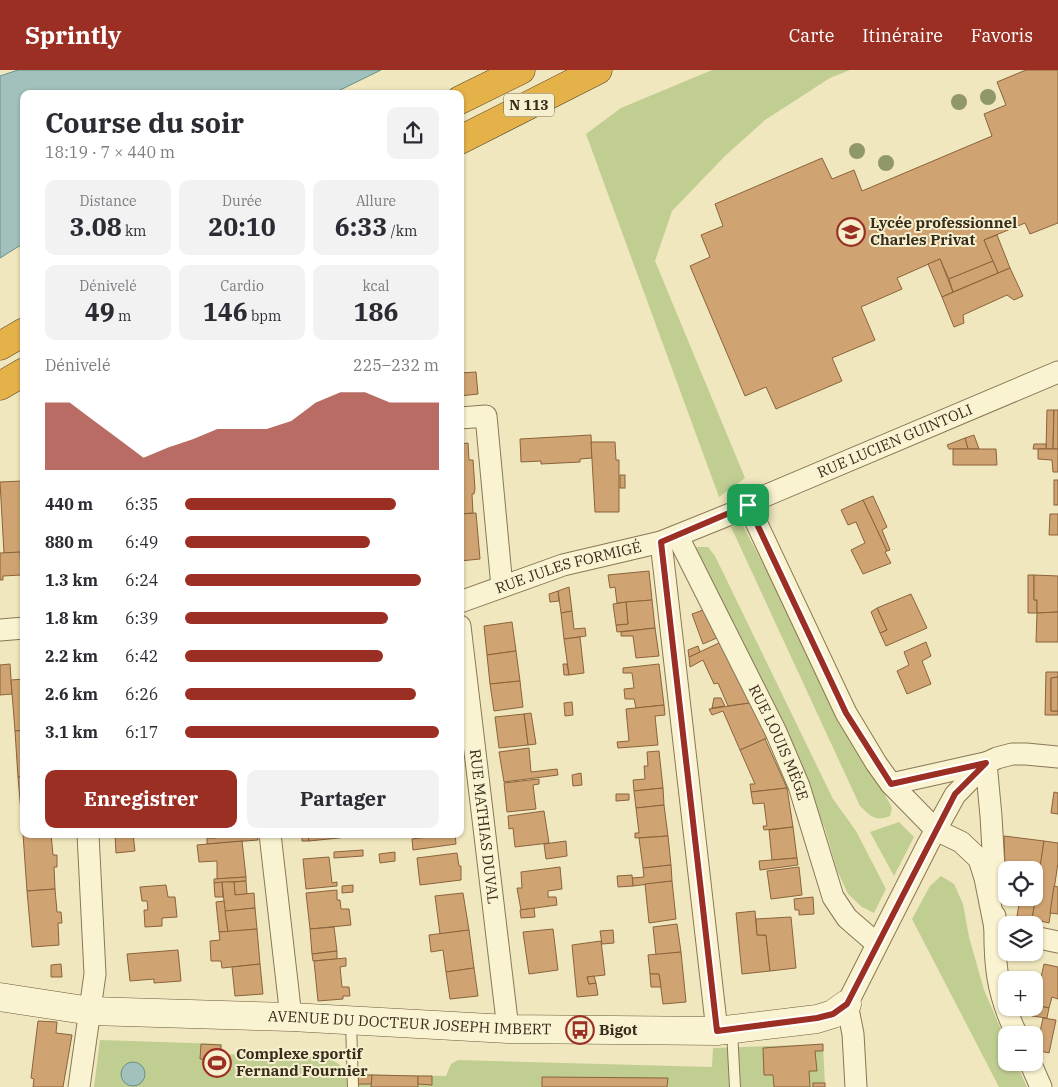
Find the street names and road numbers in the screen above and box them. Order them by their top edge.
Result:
road number: N 113 [504,94,554,116]
street label: RUE LUCIEN GUINTOLI [814,399,975,482]
street label: RUE JULES FORMIGÉ [493,537,643,598]
street label: RUE LOUIS MÈGE [745,681,813,803]
street label: RUE MATHIAS DUVAL [466,748,503,905]
street label: AVENUE DU DOCTEUR JOSEPH IMBERT [268,1006,552,1038]

